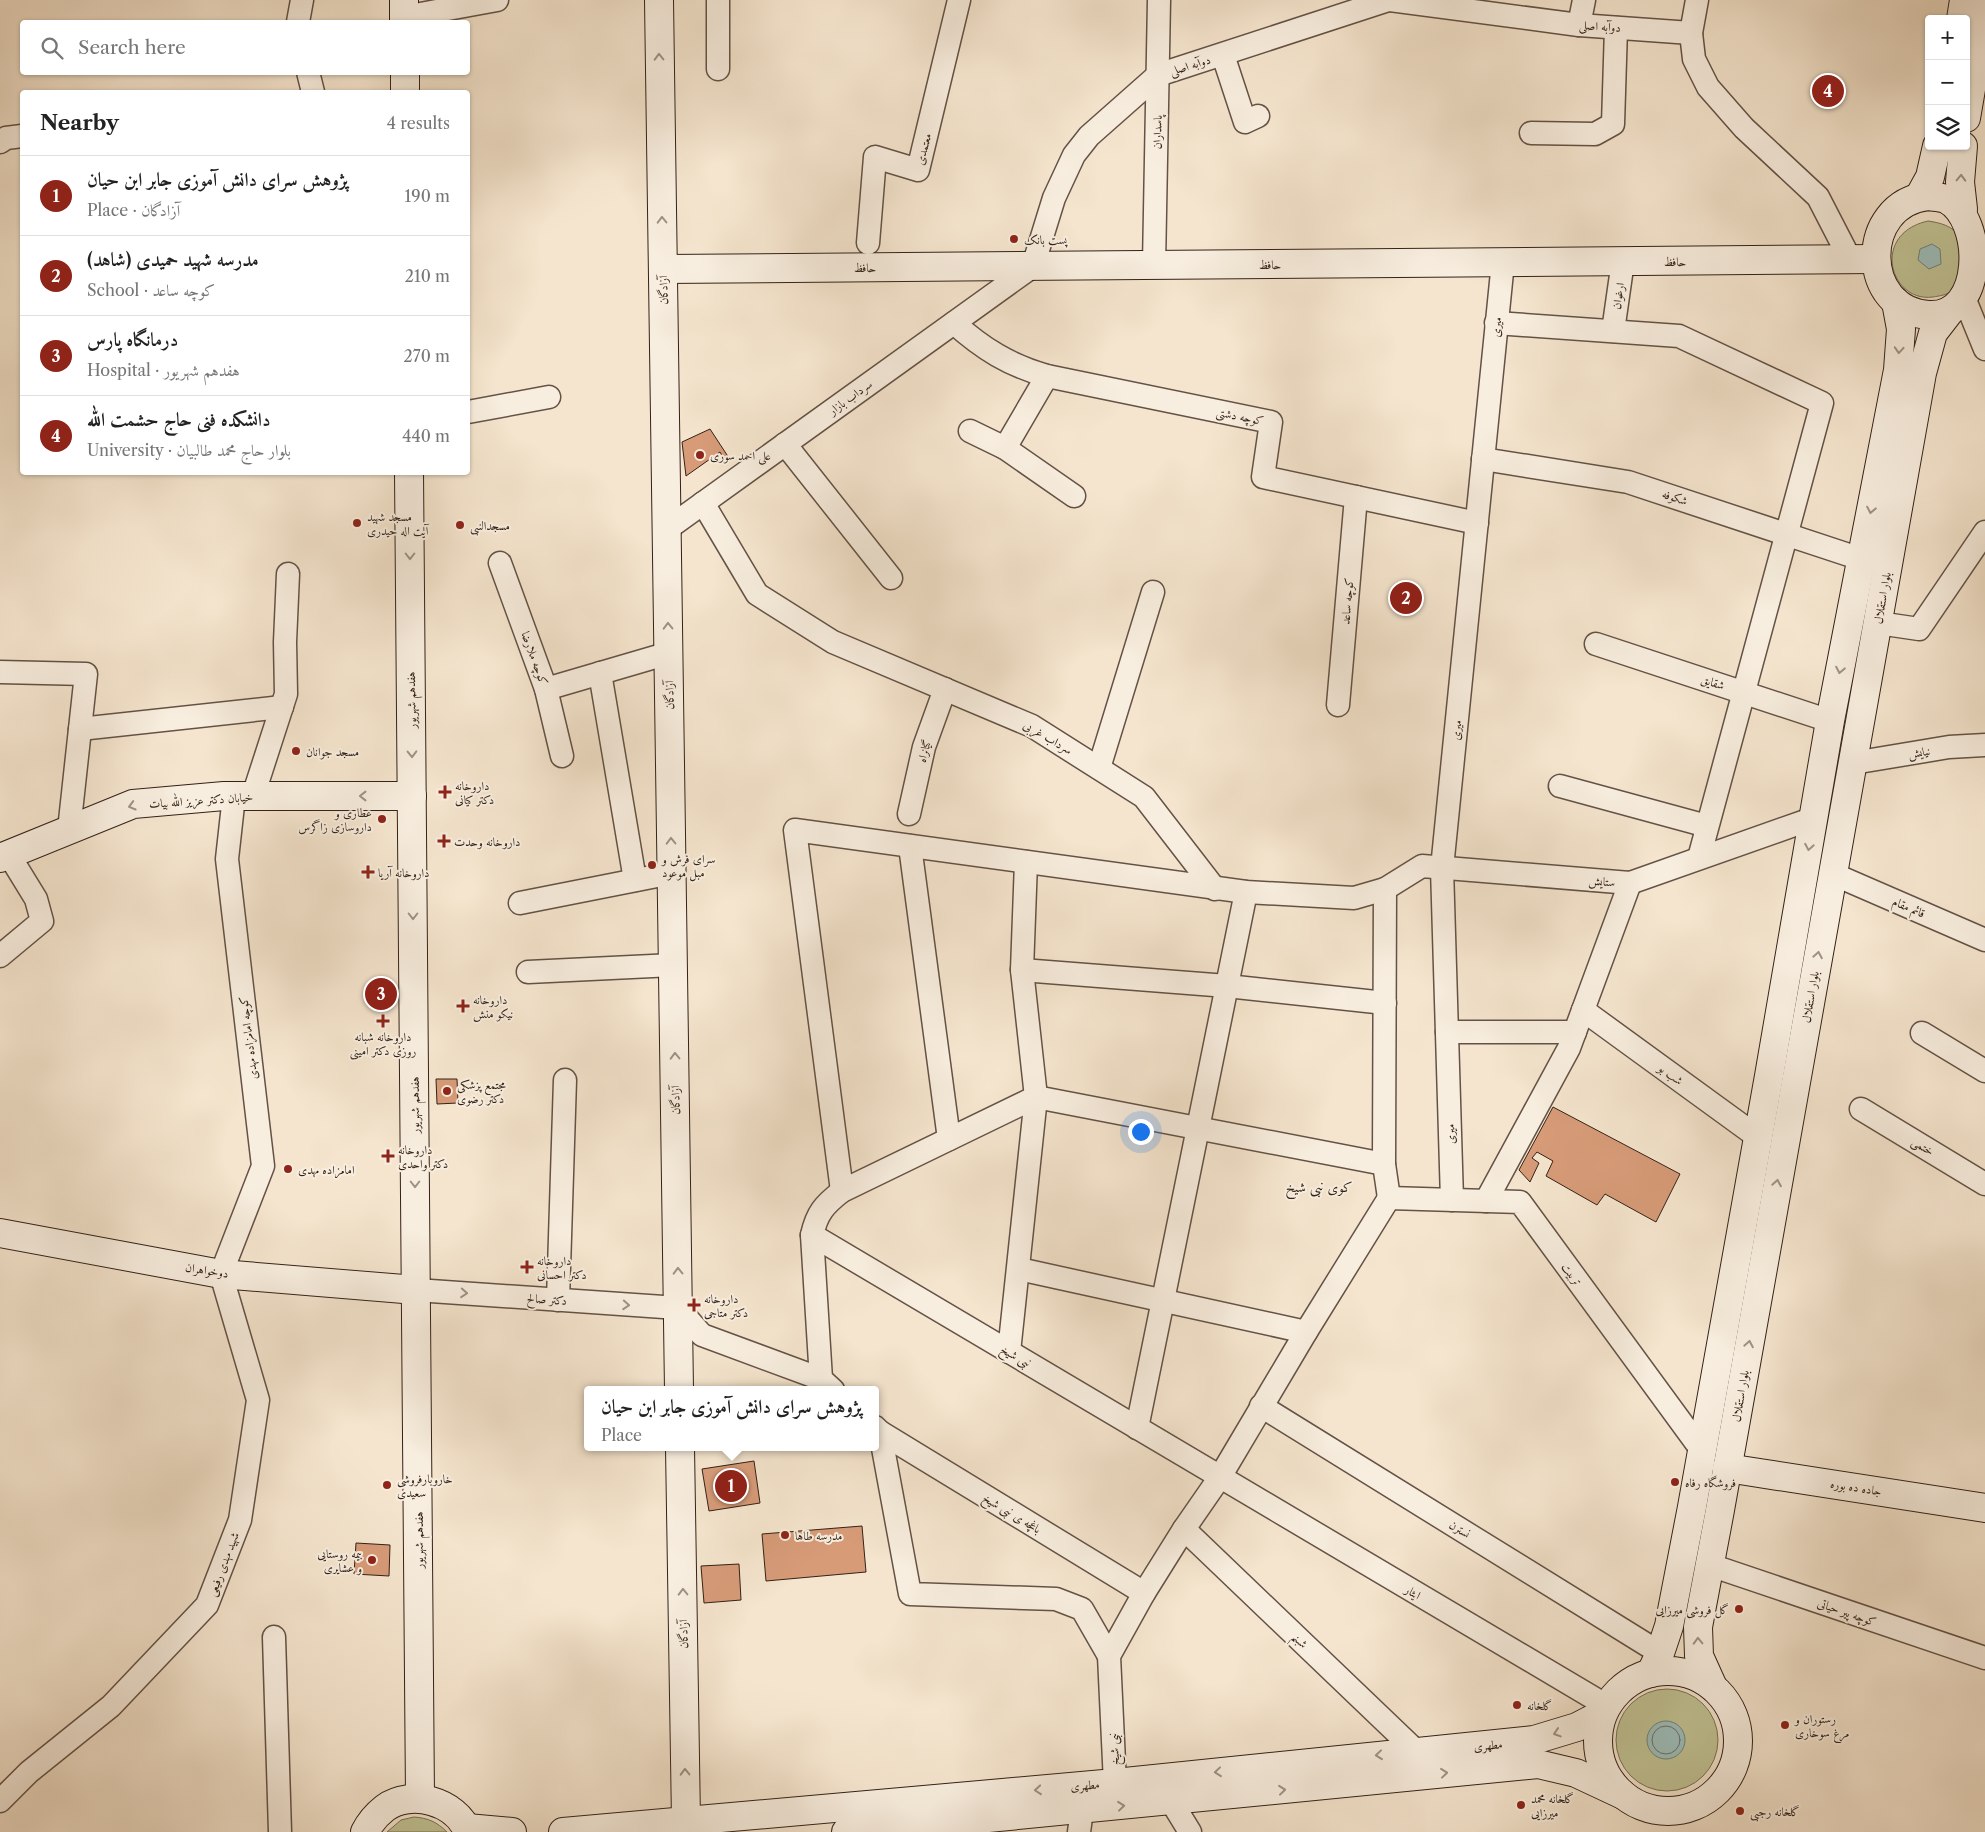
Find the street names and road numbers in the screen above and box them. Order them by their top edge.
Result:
street label: دوآبه اصلی [1578,17,1621,37]
street label: دوآبه اصلی [1168,52,1213,80]
street label: پاسداران [1149,114,1167,149]
street label: معتمدی [912,131,934,167]
street label: حافظ [1664,254,1686,269]
street label: حافظ [1259,257,1281,272]
street label: حافظ [854,260,876,275]
street label: آزادگان [655,274,671,305]
street label: ارغوان [1609,281,1629,311]
street label: میری [1487,316,1505,338]
street label: سرداب بازار [824,376,875,419]
street label: کوچه دشتی [1215,404,1265,430]
street label: شکوفه [1660,486,1690,509]
street label: بلوار استقلال [1870,571,1894,625]
street label: کوچه ساعد [1337,577,1359,625]
street label: کوچه ملارضا [517,629,552,688]
street label: هفدهم شهریور [403,671,423,730]
street label: شقایق [1699,671,1727,694]
street label: آزادگان [661,679,677,710]
street label: سرداب غربی [1020,717,1075,759]
street label: میری [1447,719,1465,741]
street label: گیانراه [914,738,934,764]
street label: نیایش [1907,743,1932,763]
street label: خیابان دکتر عزیز الله بیات [148,787,254,813]
street label: ستایش [1588,872,1616,892]
street label: قائم مقام [1889,893,1928,924]
street label: بلوار استقلال [1798,970,1822,1024]
street label: کوچه امامزاده مهدی [235,995,263,1080]
street label: شب بو [1654,1059,1686,1089]
street label: هفدهم شهریور [407,1077,426,1134]
street label: آزادگان [667,1084,683,1115]
street label: میری [1442,1124,1458,1144]
street label: ختمی [1908,1134,1937,1160]
street label: دوخواهران [184,1259,230,1282]
street label: تربیت [1559,1260,1585,1289]
street label: دکتر صالح [526,1290,568,1311]
street label: نبی شیخ [996,1341,1034,1374]
street label: بلوار استقلال [1728,1369,1752,1423]
street label: جاده ده بوره [1829,1476,1883,1499]
street label: باغچه ی نبی شیخ [978,1490,1044,1540]
street label: هفدهم شهریور [411,1512,430,1569]
street label: نسترن [1447,1517,1474,1541]
street label: شهید مهدی رفیعی [204,1530,244,1599]
street label: ایثار [1401,1581,1424,1604]
street label: کوچه پیر حیاتی [1815,1595,1879,1631]
street label: آزادگان [675,1618,691,1649]
street label: شبنم [1285,1629,1311,1655]
street label: نبی شیخ [1106,1732,1126,1766]
street label: مطهری [1473,1736,1503,1755]
street label: مطهری [1070,1776,1100,1795]

